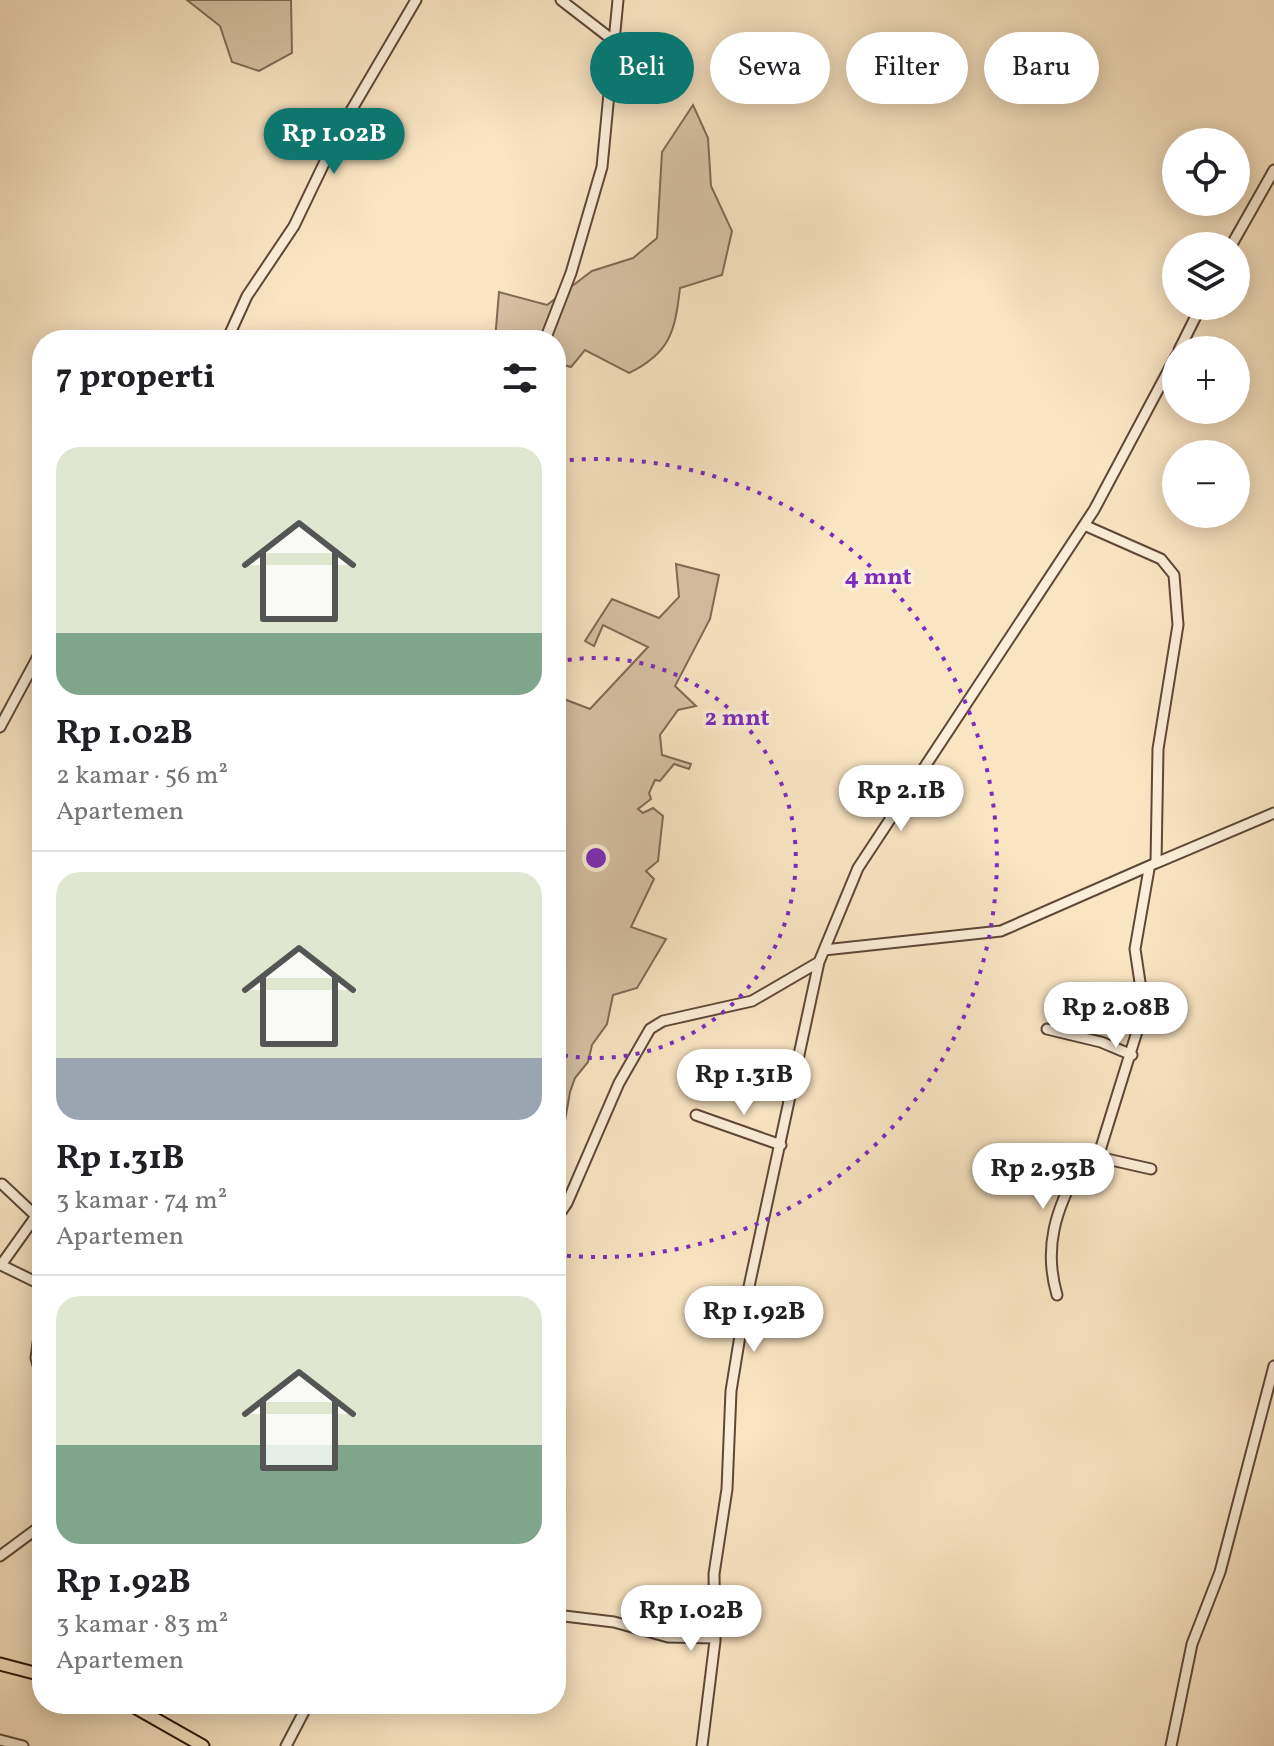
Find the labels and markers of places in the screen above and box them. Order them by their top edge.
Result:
pin: Rp 1.02B [251,108,417,176]
pin: Rp 2.1B [827,765,975,833]
centre of rings [582,844,610,872]
pin: Rp 2.08B [1033,982,1199,1050]
pin: Rp 1.31B [661,1049,827,1117]
pin: Rp 2.93B [960,1143,1126,1211]
pin: Rp 1.92B [671,1286,837,1354]
pin: Rp 1.02B [608,1585,774,1653]

